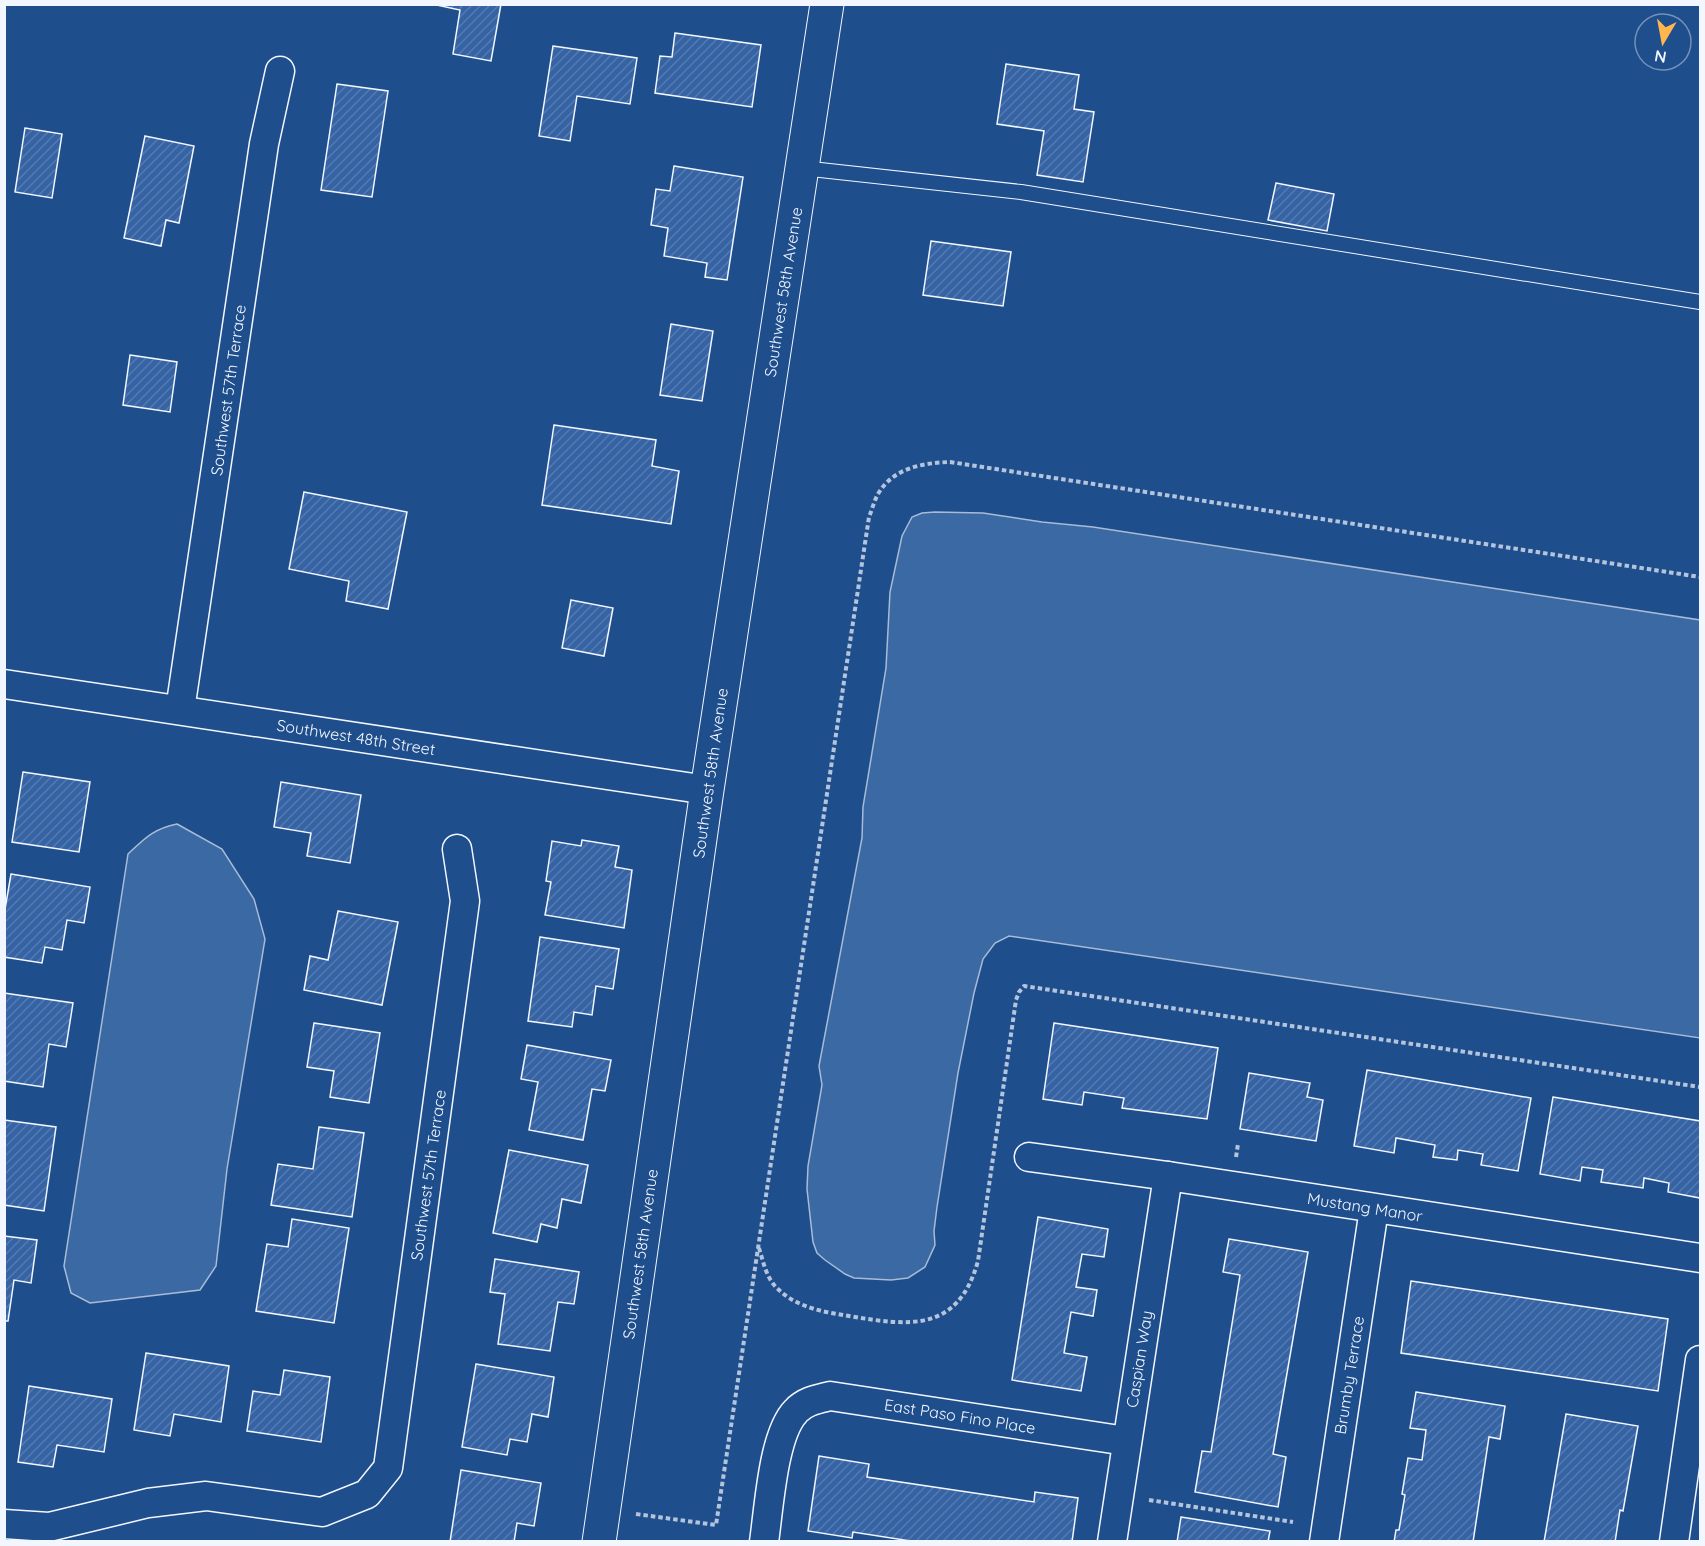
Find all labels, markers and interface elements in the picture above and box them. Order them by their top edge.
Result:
north arrow [1633,12,1693,72]
text: N [1653,46,1668,68]
street label: Southwest 58th Avenue [760,206,806,378]
street label: Southwest 57th Terrace [206,303,250,477]
street label: Southwest 58th Avenue [688,687,732,859]
street label: Southwest 48th Street [275,715,437,759]
street label: Southwest 57th Terrace [406,1088,450,1262]
street label: Southwest 58th Avenue [618,1168,662,1340]
street label: Mustang Manor [1306,1188,1424,1226]
street label: Caspian Way [1121,1309,1157,1409]
street label: Brumby Terrace [1330,1314,1368,1436]
street label: East Paso Fino Place [883,1394,1037,1438]

